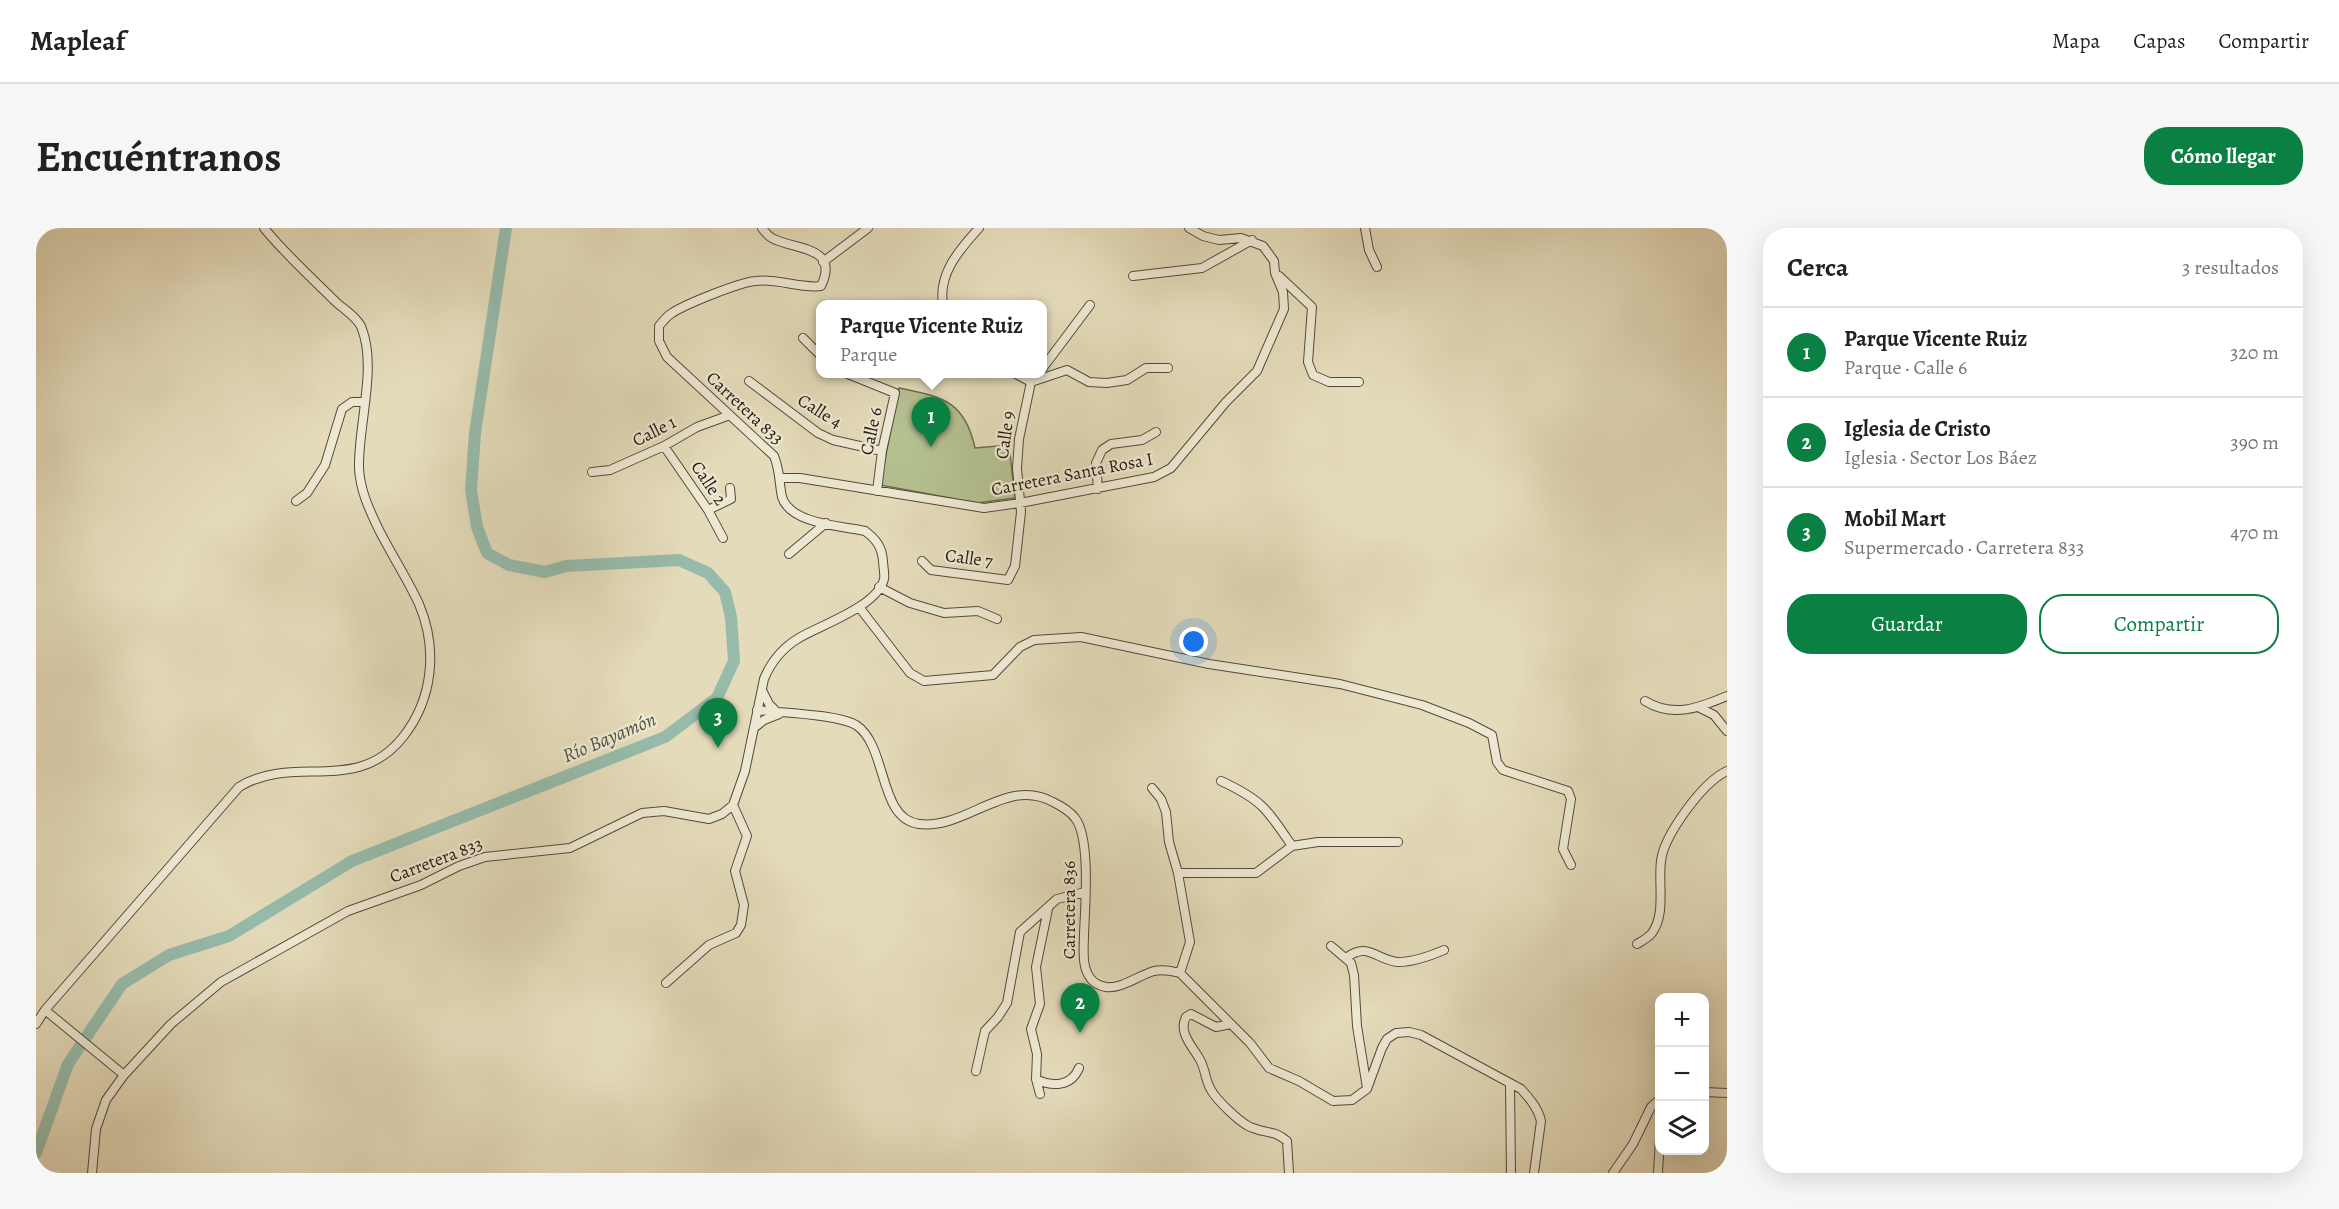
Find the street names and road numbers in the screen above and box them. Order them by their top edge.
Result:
street label: Carretera 833 [701,366,789,450]
street label: Calle 4 [793,388,847,434]
street label: Calle 6 [854,405,888,457]
street label: Calle 9 [990,409,1020,461]
street label: Calle 1 [628,410,680,452]
street label: Carretera Santa Rosa I [989,447,1155,501]
street label: Calle 2 [685,456,733,510]
street label: Calle 7 [944,543,995,573]
street label: Carretera 833 [386,831,486,889]
street label: Carretera 836 [1057,861,1081,959]

